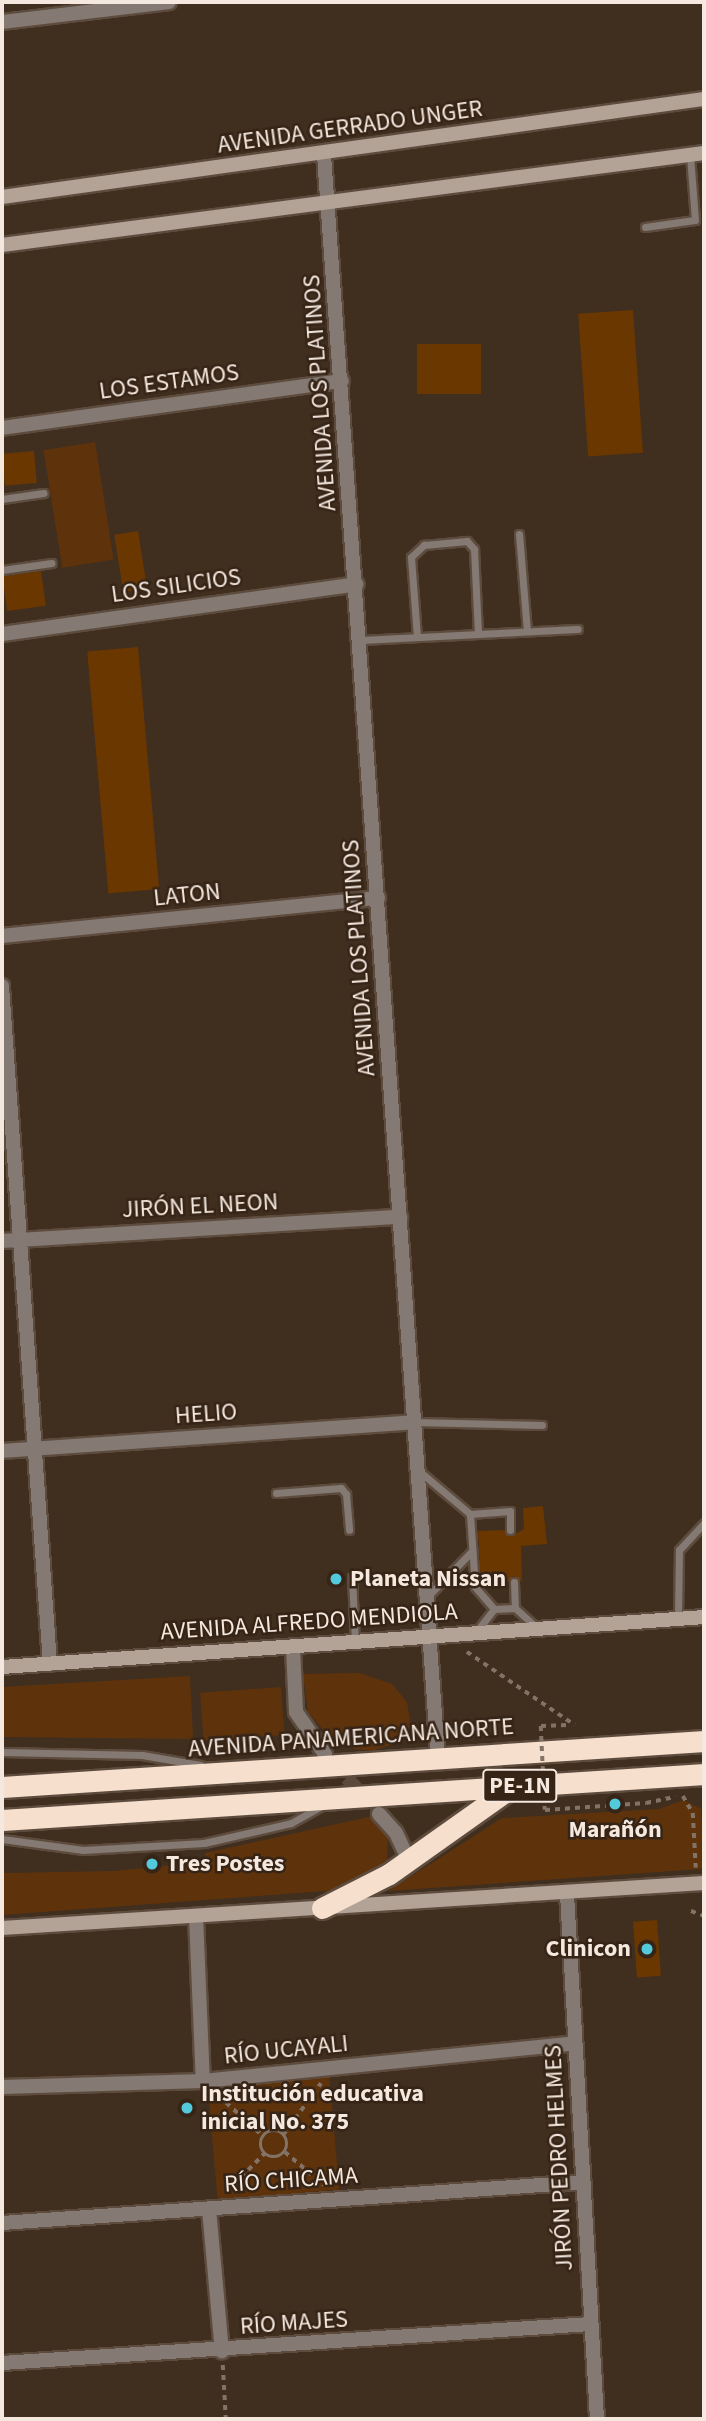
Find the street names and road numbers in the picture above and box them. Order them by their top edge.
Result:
street label: AVENIDA GERRADO UNGER [216,94,484,160]
street label: AVENIDA LOS PLATINOS [297,274,343,512]
street label: LOS ESTAMOS [97,358,241,406]
street label: LOS SILICIOS [109,563,243,609]
street label: AVENIDA LOS PLATINOS [336,839,382,1077]
street label: LATON [152,877,222,913]
street label: JIRÓN EL NEON [121,1188,279,1224]
street label: HELIO [174,1397,238,1431]
street label: AVENIDA ALFREDO MENDIOLA [160,1597,458,1647]
street label: AVENIDA PANAMERICANA NORTE [187,1712,515,1764]
road number: PE-1N [482,1766,558,1806]
street label: RÍO UCAYALI [222,2029,350,2071]
street label: JIRÓN PEDRO HELMES [539,2044,579,2272]
street label: RÍO CHICAMA [223,2161,359,2199]
street label: RÍO MAJES [239,2305,349,2341]

